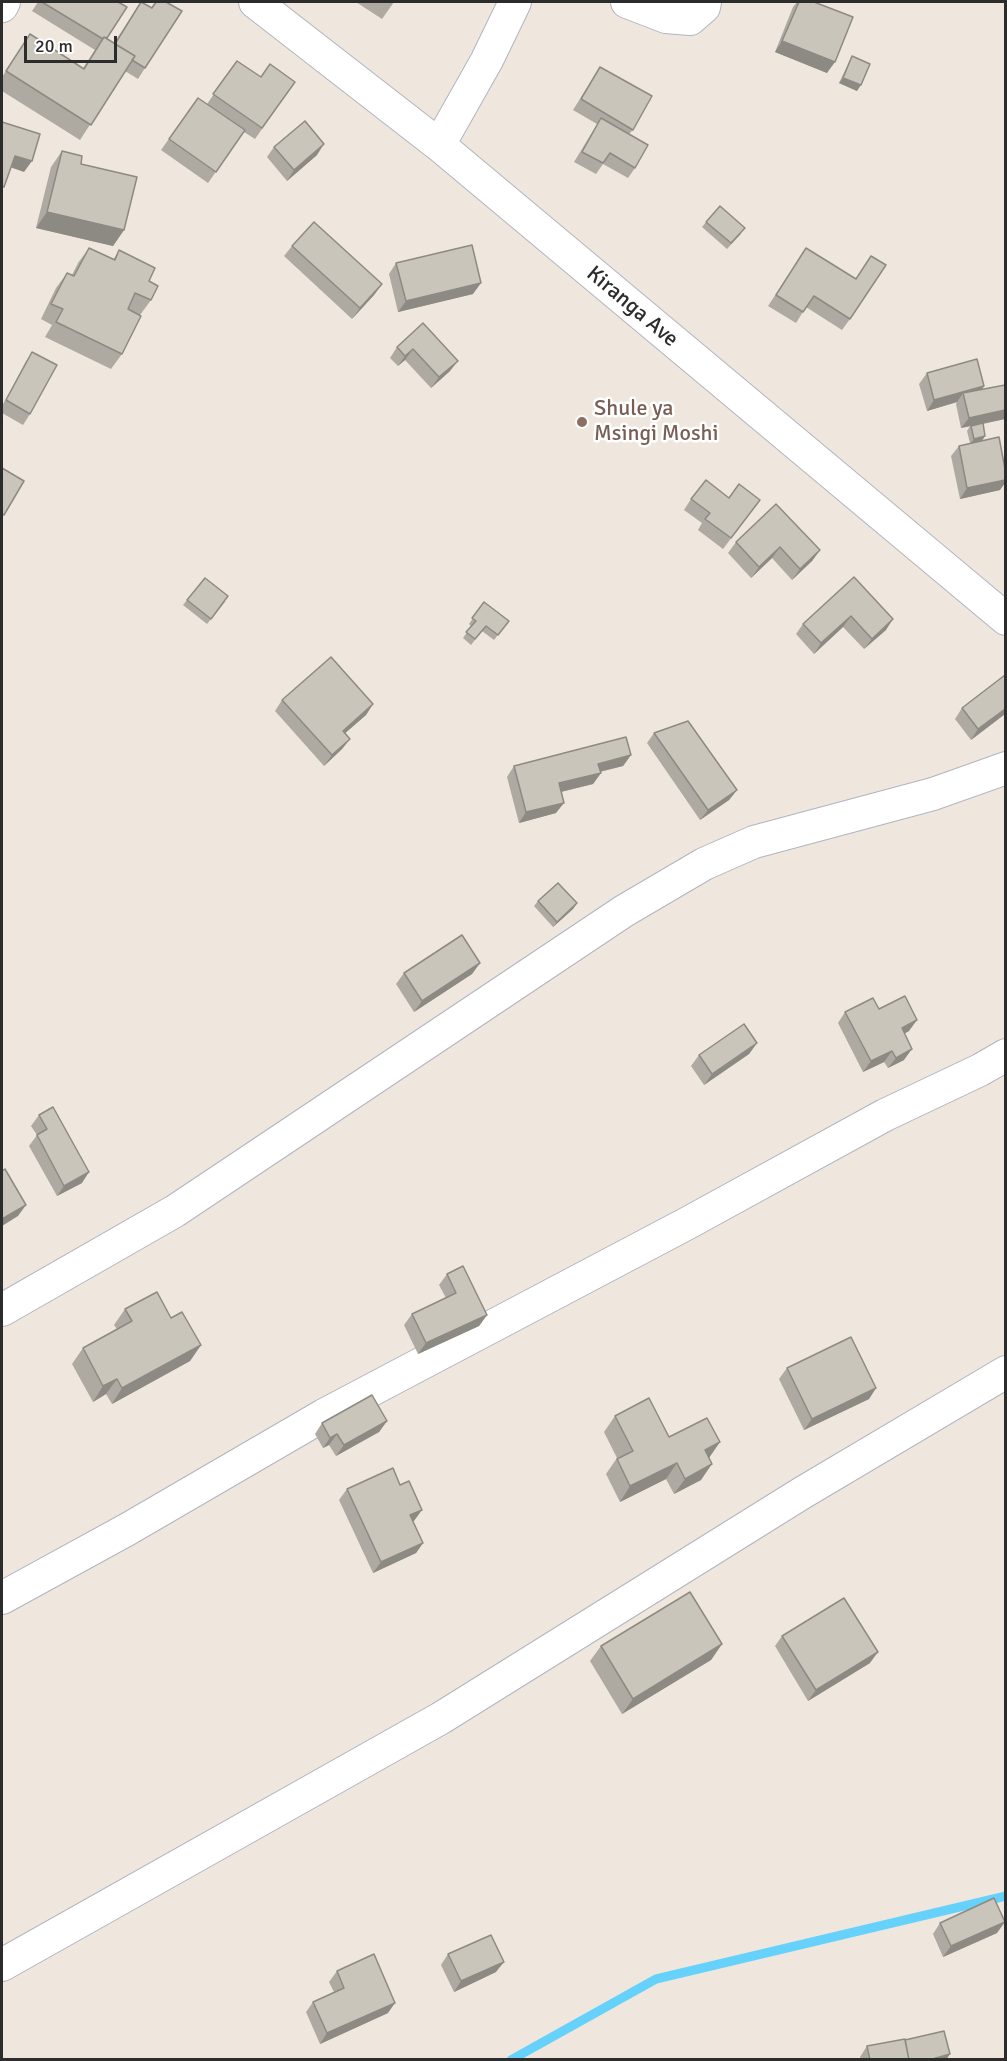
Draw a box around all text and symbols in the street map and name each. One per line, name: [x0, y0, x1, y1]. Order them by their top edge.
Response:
scale bar: [27, 24, 120, 62]
text: 20 m: [35, 35, 73, 57]
street label: Kiranga Ave: [581, 261, 683, 353]
place label: Shule ya Msingi Moshi: [594, 396, 719, 448]
marker: Shule ya Msingi Moshi: [575, 415, 589, 429]

